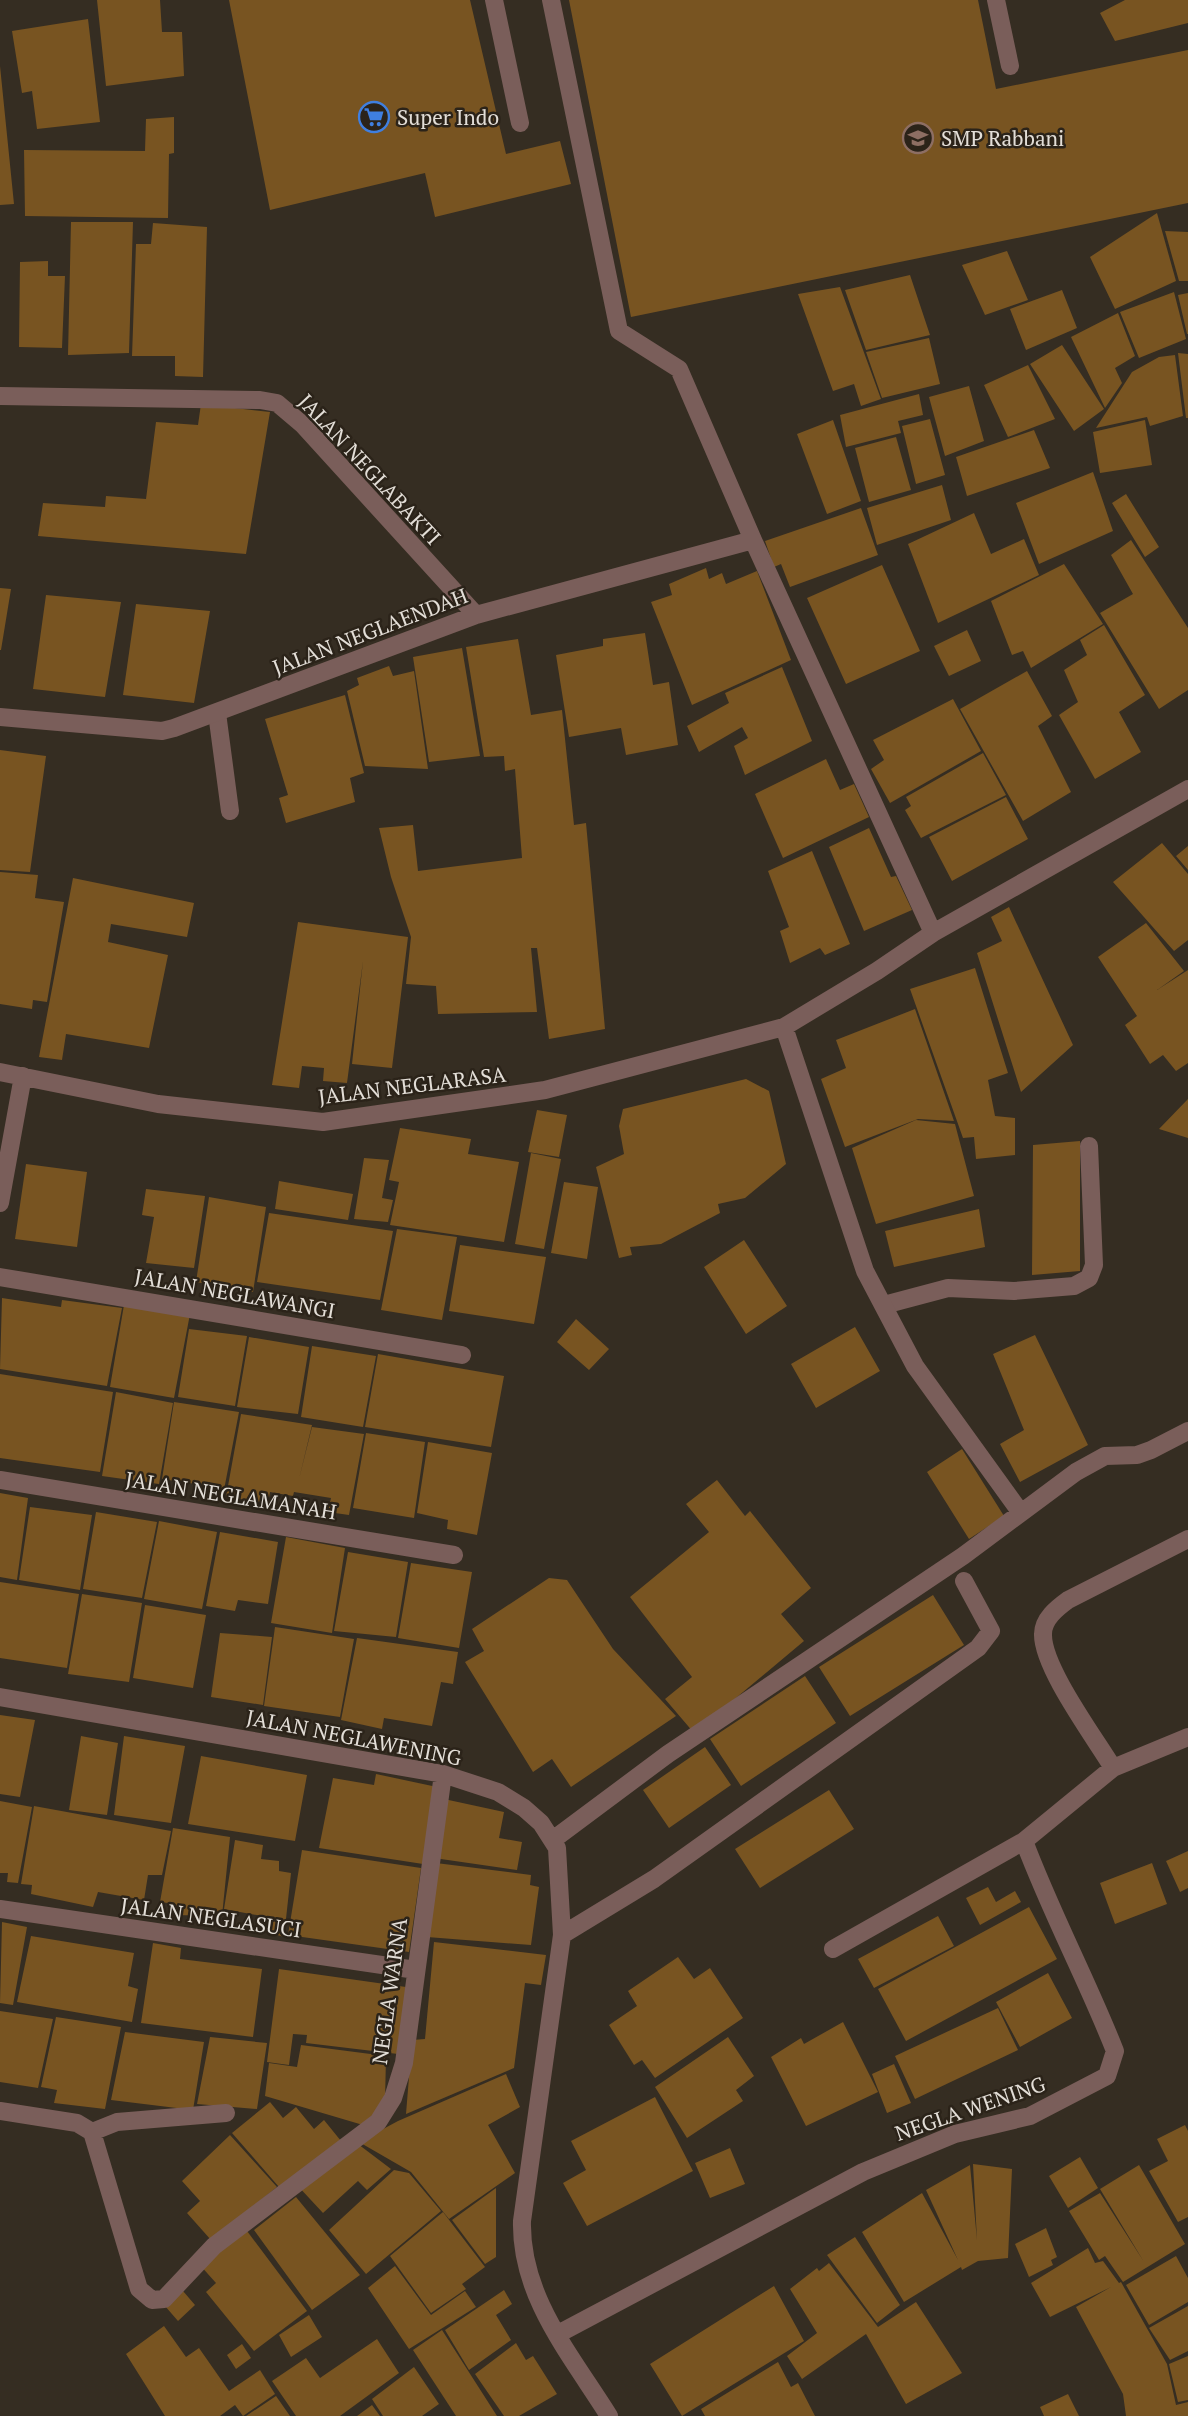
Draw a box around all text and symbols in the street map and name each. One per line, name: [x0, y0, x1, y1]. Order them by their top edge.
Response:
supermarket icon: Super Indo: [357, 100, 391, 134]
place label: Super Indo: [397, 103, 499, 131]
school or university icon: SMP Rabbani: [901, 121, 935, 155]
place label: SMP Rabbani: [941, 124, 1064, 152]
street label: JALAN NEGLABAKTI: [293, 387, 447, 551]
street label: JALAN NEGLAENDAH: [268, 581, 472, 681]
street label: JALAN NEGLARASA: [316, 1060, 508, 1110]
street label: JALAN NEGLAWANGI: [133, 1262, 337, 1324]
street label: JALAN NEGLAMANAH: [123, 1464, 339, 1526]
street label: JALAN NEGLAWENING: [244, 1702, 464, 1772]
street label: JALAN NEGLASUCI: [119, 1890, 303, 1944]
street label: NEGLA WARNA: [365, 1915, 413, 2066]
street label: NEGLA WENING: [891, 2069, 1049, 2147]

